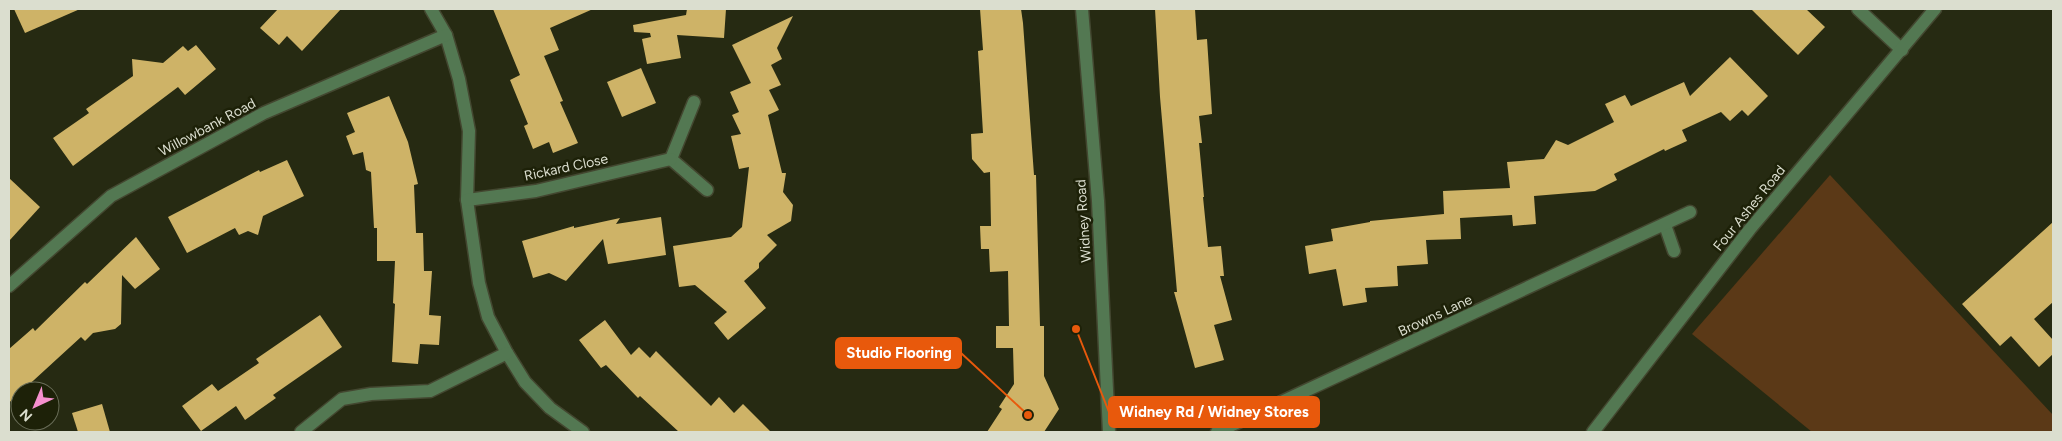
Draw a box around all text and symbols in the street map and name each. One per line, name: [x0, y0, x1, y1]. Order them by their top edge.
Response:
street label: Willowbank Road: [156, 95, 259, 160]
street label: Rickard Close: [523, 150, 610, 185]
street label: Four Ashes Road: [1710, 162, 1789, 255]
street label: Widney Road: [1072, 179, 1095, 263]
street label: Browns Lane: [1395, 291, 1475, 340]
callout: Studio Flooring: [836, 338, 961, 368]
text: Studio Flooring: [846, 344, 952, 362]
north arrow: [10, 381, 60, 431]
callout: Widney Rd / Widney Stores: [1109, 397, 1319, 427]
text: Widney Rd / Widney Stores: [1119, 403, 1309, 421]
text: N: [17, 405, 36, 425]

